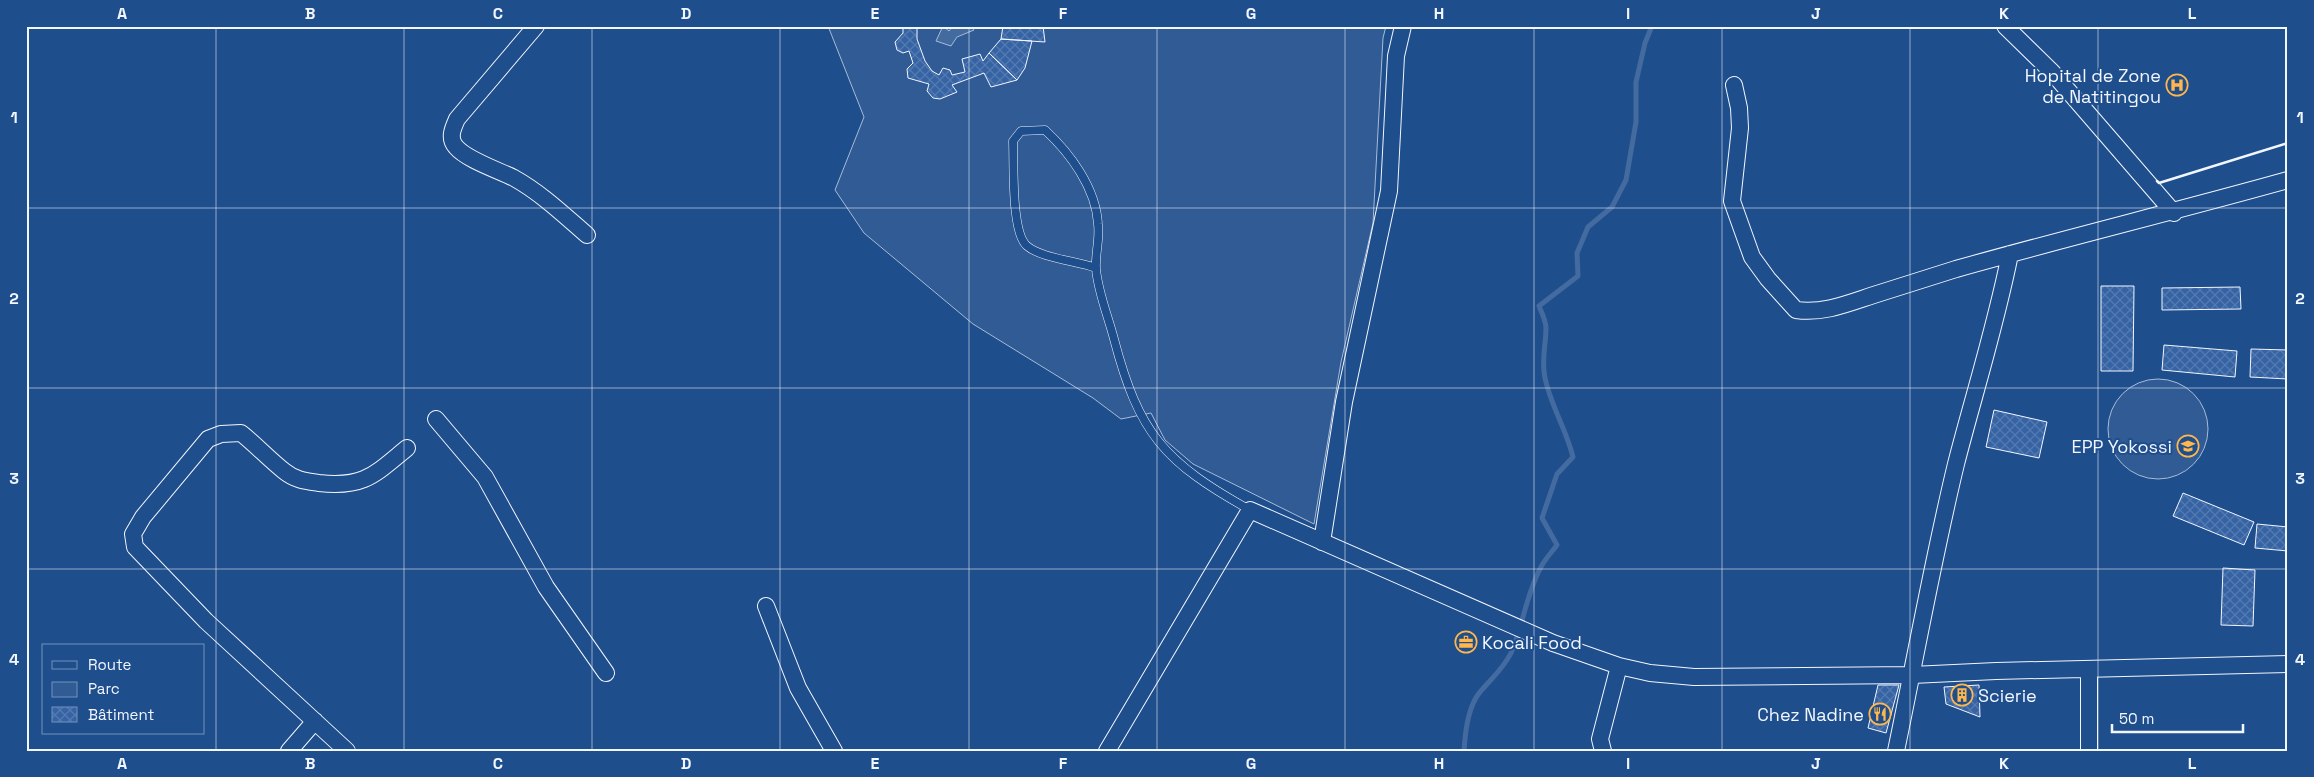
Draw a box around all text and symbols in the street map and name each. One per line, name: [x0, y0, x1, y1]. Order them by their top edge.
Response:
text: A: [117, 3, 127, 24]
text: B: [305, 3, 315, 24]
text: C: [493, 3, 503, 24]
text: D: [681, 3, 691, 24]
text: E: [871, 3, 880, 24]
text: F: [1059, 3, 1068, 24]
text: G: [1246, 3, 1256, 24]
text: H: [1434, 3, 1444, 24]
text: I: [1626, 3, 1630, 24]
text: J: [1811, 3, 1821, 24]
text: K: [1999, 3, 2009, 24]
text: L: [2188, 3, 2197, 24]
place label: Hopital de Zone de Natitingou: [2025, 64, 2161, 108]
hospital icon: Hopital de Zone de Natitingou: [2165, 73, 2189, 97]
text: 1: [10, 107, 18, 128]
text: 1: [2296, 107, 2304, 128]
text: 2: [9, 288, 19, 309]
text: 2: [2295, 288, 2305, 309]
school or university icon: EPP Yokossi: [2176, 434, 2200, 458]
place label: EPP Yokossi: [2072, 435, 2172, 458]
text: 3: [9, 468, 19, 489]
text: 3: [2295, 468, 2305, 489]
office icon: Kocali Food: [1454, 630, 1478, 654]
place label: Kocali Food: [1482, 631, 1582, 654]
legend: [42, 644, 205, 734]
text: 4: [9, 649, 19, 670]
text: 4: [2295, 649, 2305, 670]
text: Route: [88, 655, 132, 674]
text: Parc: [88, 679, 120, 698]
building icon: Scierie: [1950, 683, 1974, 707]
place label: Scierie: [1978, 684, 2037, 707]
restaurant icon: Chez Nadine: [1868, 702, 1892, 726]
scale bar: [2112, 702, 2243, 734]
place label: Chez Nadine: [1757, 703, 1864, 726]
text: Bâtiment: [88, 705, 154, 724]
text: 50 m: [2119, 709, 2154, 728]
text: A: [117, 753, 127, 774]
text: B: [305, 753, 315, 774]
text: C: [493, 753, 503, 774]
text: D: [681, 753, 691, 774]
text: E: [871, 753, 880, 774]
text: F: [1059, 753, 1068, 774]
text: G: [1246, 753, 1256, 774]
text: H: [1434, 753, 1444, 774]
text: I: [1626, 753, 1630, 774]
text: J: [1811, 753, 1821, 774]
text: K: [1999, 753, 2009, 774]
text: L: [2188, 753, 2197, 774]

